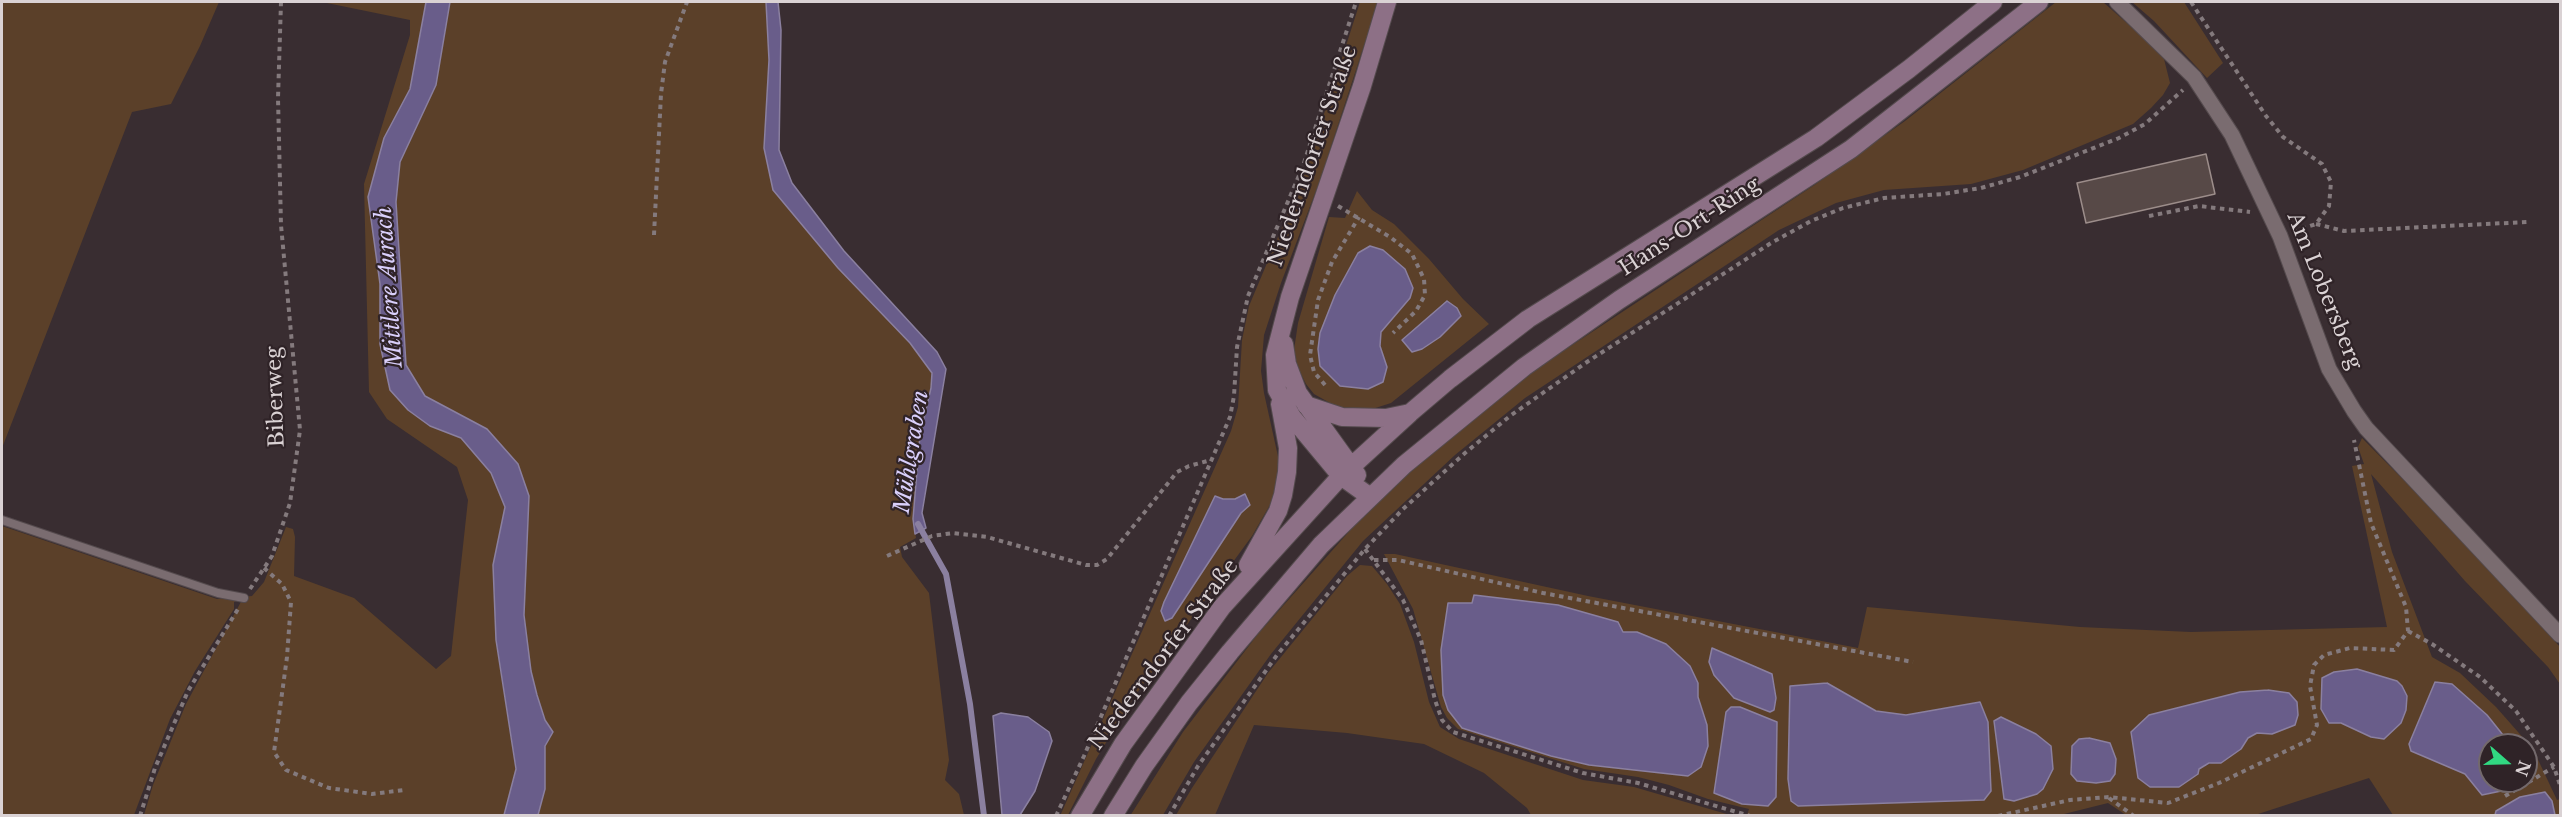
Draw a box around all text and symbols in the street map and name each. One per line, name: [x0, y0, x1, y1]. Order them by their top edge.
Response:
street label: Niederndorfer Straße: [1263, 42, 1363, 270]
street label: Hans-Ort-Ring: [1615, 172, 1765, 282]
water label: Mittlere Aurach: [371, 205, 409, 369]
street label: Am Lobersberg: [2281, 209, 2367, 373]
street label: Biberweg: [262, 346, 290, 448]
water label: Mühlgraben: [889, 389, 935, 515]
street label: Niederndorfer Straße: [1084, 555, 1244, 755]
north arrow: [2478, 733, 2538, 793]
text: N: [2511, 758, 2535, 779]

